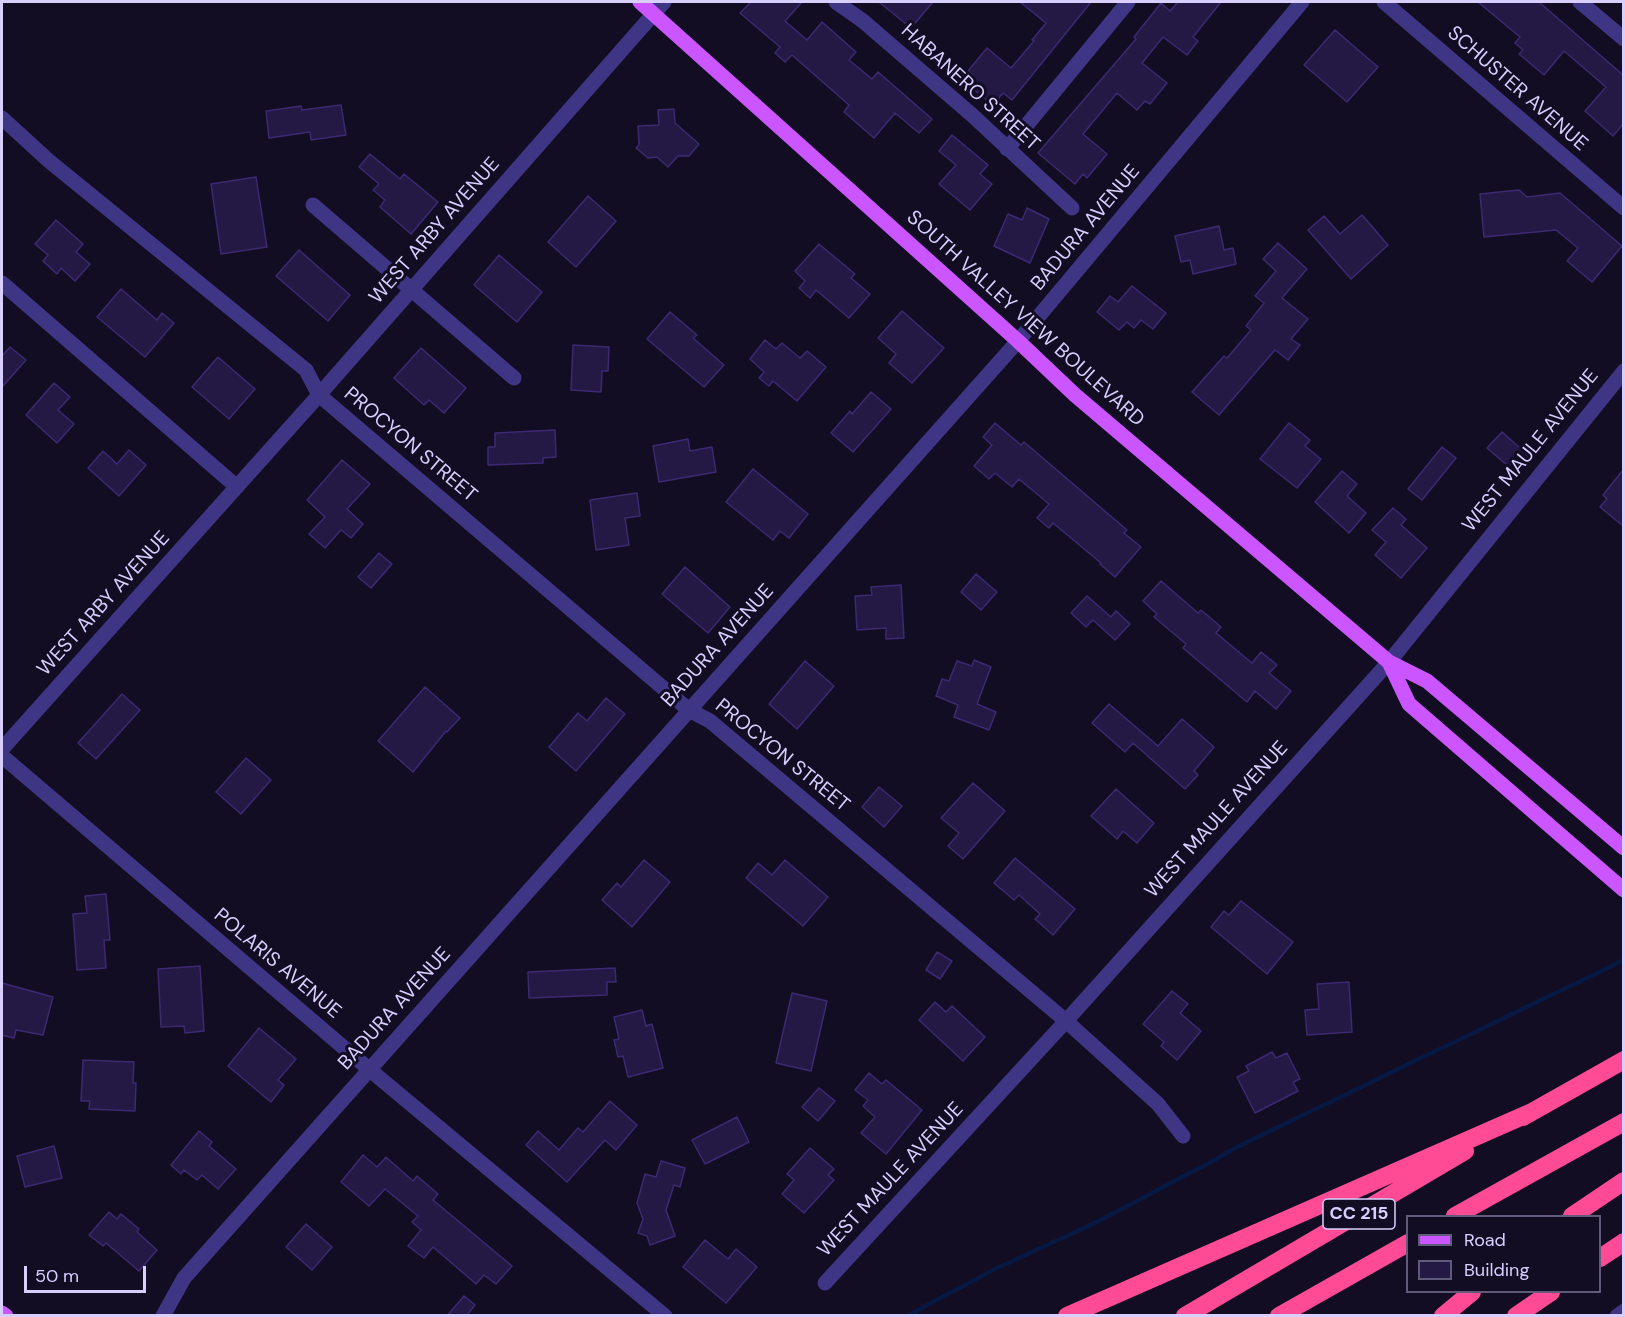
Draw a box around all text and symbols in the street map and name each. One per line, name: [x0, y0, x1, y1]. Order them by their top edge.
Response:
street label: HABANERO STREET: [896, 20, 1044, 156]
street label: SCHUSTER AVENUE: [1442, 22, 1592, 156]
street label: WEST ARBY AVENUE: [365, 153, 505, 309]
street label: BADURA AVENUE: [1026, 160, 1146, 296]
street label: SOUTH VALLEY VIEW BOULEVARD: [901, 206, 1149, 432]
street label: WEST MAULE AVENUE: [1458, 365, 1604, 537]
street label: PROCYON STREET: [339, 382, 481, 508]
street label: WEST ARBY AVENUE: [33, 527, 175, 681]
street label: BADURA AVENUE: [657, 580, 779, 712]
street label: PROCYON STREET: [710, 694, 854, 818]
street label: WEST MAULE AVENUE: [1140, 737, 1294, 903]
street label: POLARIS AVENUE: [209, 904, 345, 1024]
street label: BADURA AVENUE: [334, 943, 456, 1075]
street label: WEST MAULE AVENUE: [813, 1098, 969, 1262]
road number: CC 215: [1323, 1199, 1395, 1229]
legend: [1406, 1215, 1601, 1293]
text: Road: [1464, 1228, 1506, 1252]
scale bar: [27, 1254, 148, 1292]
text: Building: [1464, 1258, 1529, 1282]
text: 50 m: [35, 1264, 79, 1288]

